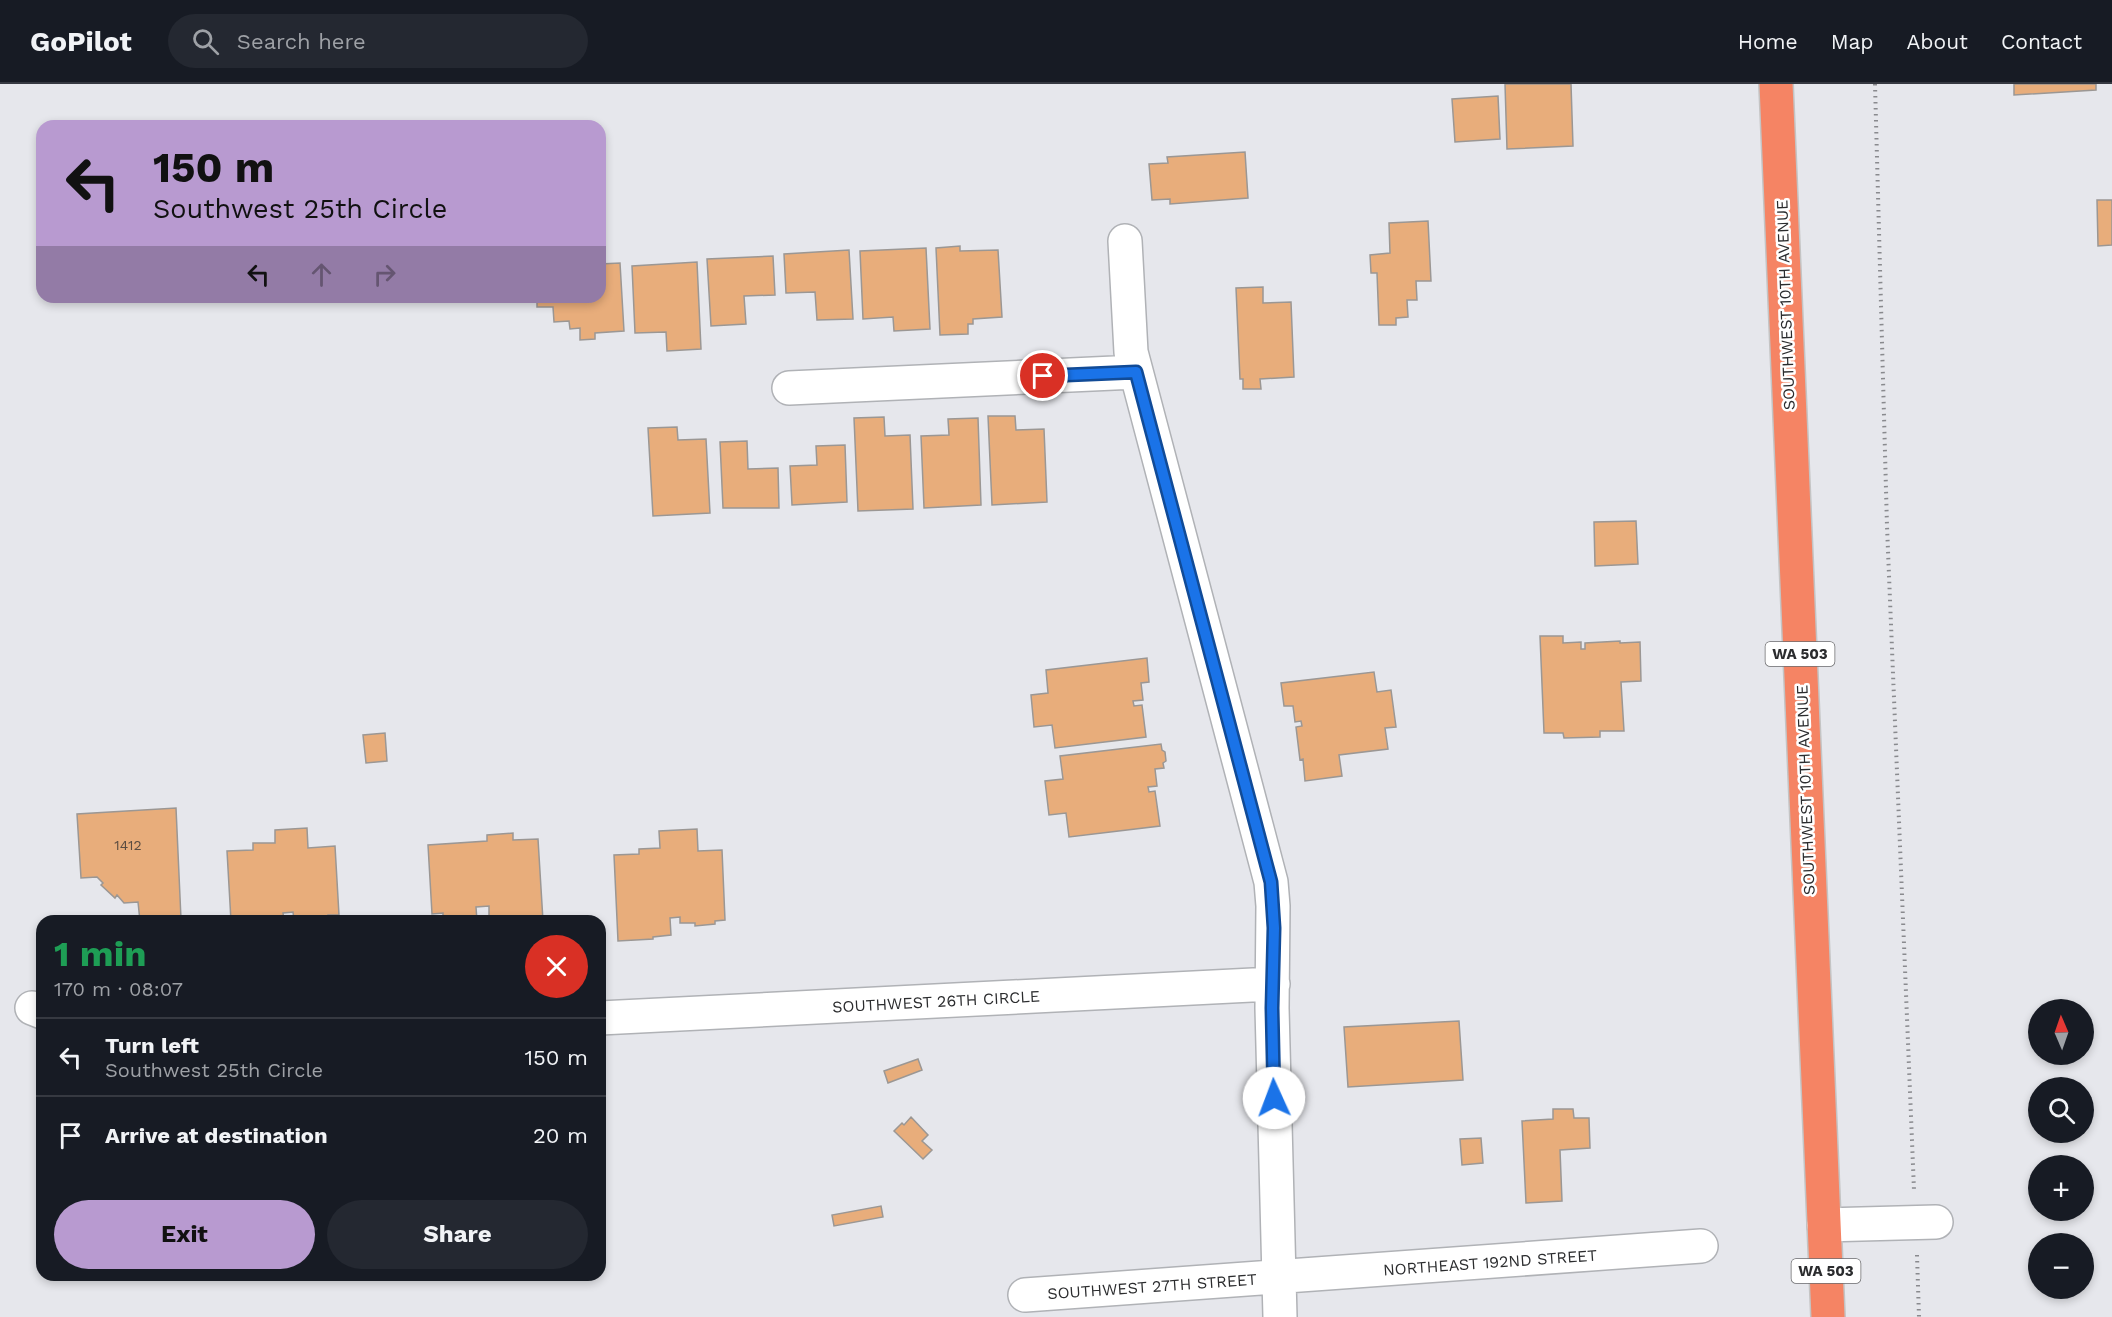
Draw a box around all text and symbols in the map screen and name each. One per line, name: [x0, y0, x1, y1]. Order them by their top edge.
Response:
search box: [168, 14, 588, 68]
text: GoPilot: [30, 25, 132, 58]
icon: search: [189, 25, 222, 58]
text: Search here: [237, 29, 366, 54]
text: Home: [1738, 29, 1798, 54]
text: Map: [1831, 29, 1874, 54]
text: About: [1907, 29, 1968, 54]
text: Contact: [2001, 29, 2082, 54]
text: 150 m: [153, 143, 274, 192]
icon: left: [54, 144, 132, 222]
text: Southwest 25th Circle: [153, 193, 447, 225]
street label: SOUTHWEST 10TH AVENUE: [1772, 199, 1799, 411]
icon: left: [242, 258, 275, 291]
icon: ahead: [305, 258, 338, 291]
icon: right: [368, 258, 401, 291]
pin: [1017, 350, 1068, 401]
icon: arrive: [1026, 359, 1059, 392]
road number: WA 503: [1766, 642, 1834, 666]
street label: SOUTHWEST 10TH AVENUE: [1792, 684, 1819, 896]
house number: 1412: [114, 837, 142, 853]
text: 1 min: [54, 933, 146, 975]
button: close: [525, 935, 588, 998]
text: 170 m · 08:07: [54, 977, 183, 1001]
street label: SOUTHWEST 26TH CIRCLE: [832, 987, 1040, 1016]
north arrow: [2028, 999, 2094, 1065]
map controls: [2028, 999, 2094, 1299]
text: Turn left: [105, 1033, 199, 1058]
icon: left: [54, 1041, 87, 1074]
text: 150 m: [524, 1045, 588, 1070]
text: Southwest 25th Circle: [105, 1058, 323, 1082]
position arrow: [1242, 1066, 1306, 1130]
button: search: [2028, 1077, 2094, 1143]
icon: arrive: [54, 1119, 87, 1152]
text: Arrive at destination: [105, 1123, 328, 1148]
text: 20 m: [533, 1123, 588, 1148]
button: +: [2028, 1155, 2094, 1221]
button: Exit: [54, 1200, 315, 1269]
button: Share: [327, 1200, 588, 1269]
button: −: [2028, 1233, 2094, 1299]
street label: NORTHEAST 192ND STREET: [1382, 1246, 1598, 1279]
road number: WA 503: [1792, 1259, 1860, 1283]
street label: SOUTHWEST 27TH STREET: [1047, 1270, 1258, 1303]

